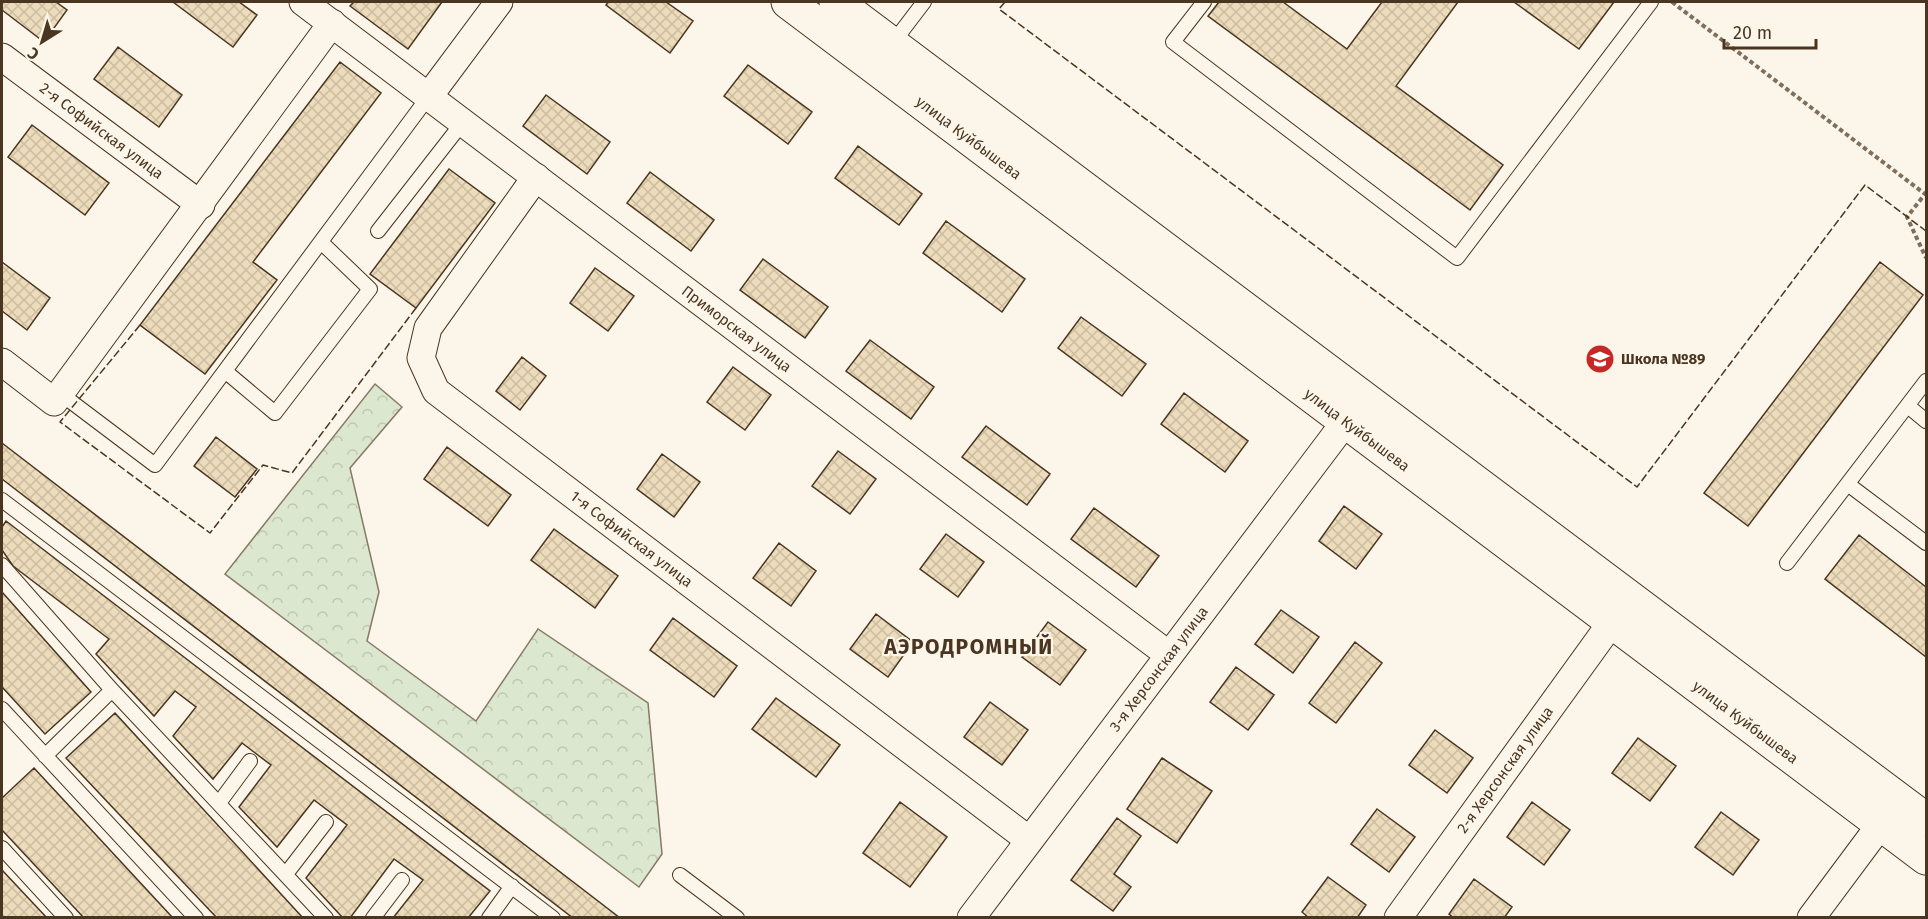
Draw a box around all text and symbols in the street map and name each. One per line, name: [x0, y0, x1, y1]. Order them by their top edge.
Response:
north arrow: [12, 12, 72, 72]
scale bar: [1724, 12, 1816, 50]
text: 20 m: [1733, 22, 1772, 44]
text: С: [23, 43, 43, 64]
street label: 2-я Софийская улица: [36, 79, 167, 183]
street label: улица Куйбышева: [912, 92, 1025, 183]
street label: Приморская улица: [678, 282, 795, 376]
school or university icon: Школа №89: [1584, 343, 1616, 375]
place label: Школа №89: [1621, 350, 1705, 368]
street label: улица Куйбышева: [1301, 385, 1413, 475]
street label: 1-я Софийская улица: [567, 487, 696, 591]
street label: 3-я Херсонская улица: [1106, 603, 1212, 735]
district label: АЭРОДРОМНЫЙ: [883, 633, 1054, 660]
street label: улица Куйбышева: [1689, 677, 1802, 768]
street label: 2-я Херсонская улица: [1453, 703, 1557, 837]

